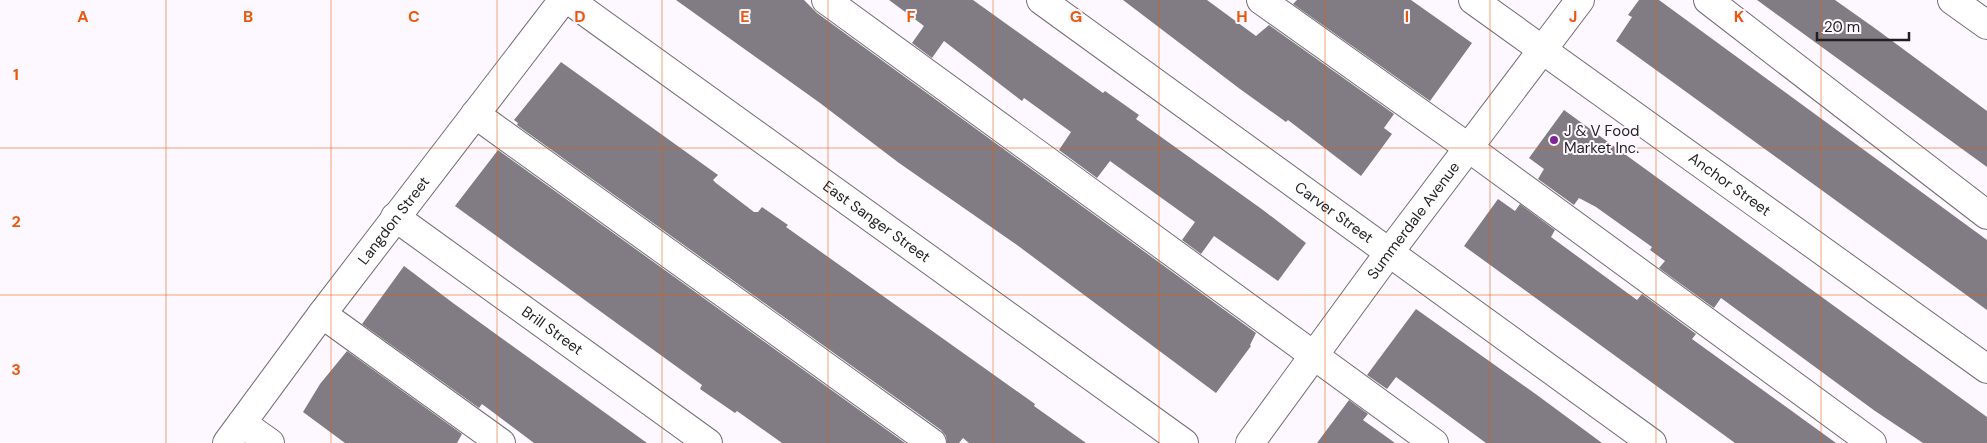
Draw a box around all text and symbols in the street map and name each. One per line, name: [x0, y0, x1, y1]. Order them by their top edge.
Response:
text: A: [77, 6, 89, 27]
text: B: [243, 6, 253, 27]
text: C: [408, 6, 420, 27]
text: D: [574, 6, 586, 27]
text: E: [740, 6, 750, 27]
text: F: [907, 6, 916, 27]
text: G: [1070, 6, 1082, 27]
text: H: [1236, 6, 1248, 27]
text: I: [1405, 6, 1409, 27]
text: J: [1569, 6, 1577, 27]
text: K: [1734, 6, 1745, 27]
scale bar: [1817, 10, 1910, 42]
text: 20 m: [1824, 17, 1860, 37]
text: 1: [13, 64, 19, 85]
place label: J & V Food Market Inc.: [1564, 121, 1639, 158]
marker: J & V Food Market Inc.: [1548, 134, 1560, 146]
street label: Anchor Street: [1685, 148, 1775, 221]
street label: Summerdale Avenue: [1363, 158, 1464, 283]
street label: Langdon Street: [353, 172, 434, 269]
street label: East Sanger Street: [819, 176, 934, 267]
street label: Carver Street: [1291, 177, 1378, 248]
text: 2: [11, 211, 21, 232]
street label: Brill Street: [517, 302, 587, 360]
text: 3: [11, 359, 21, 380]

